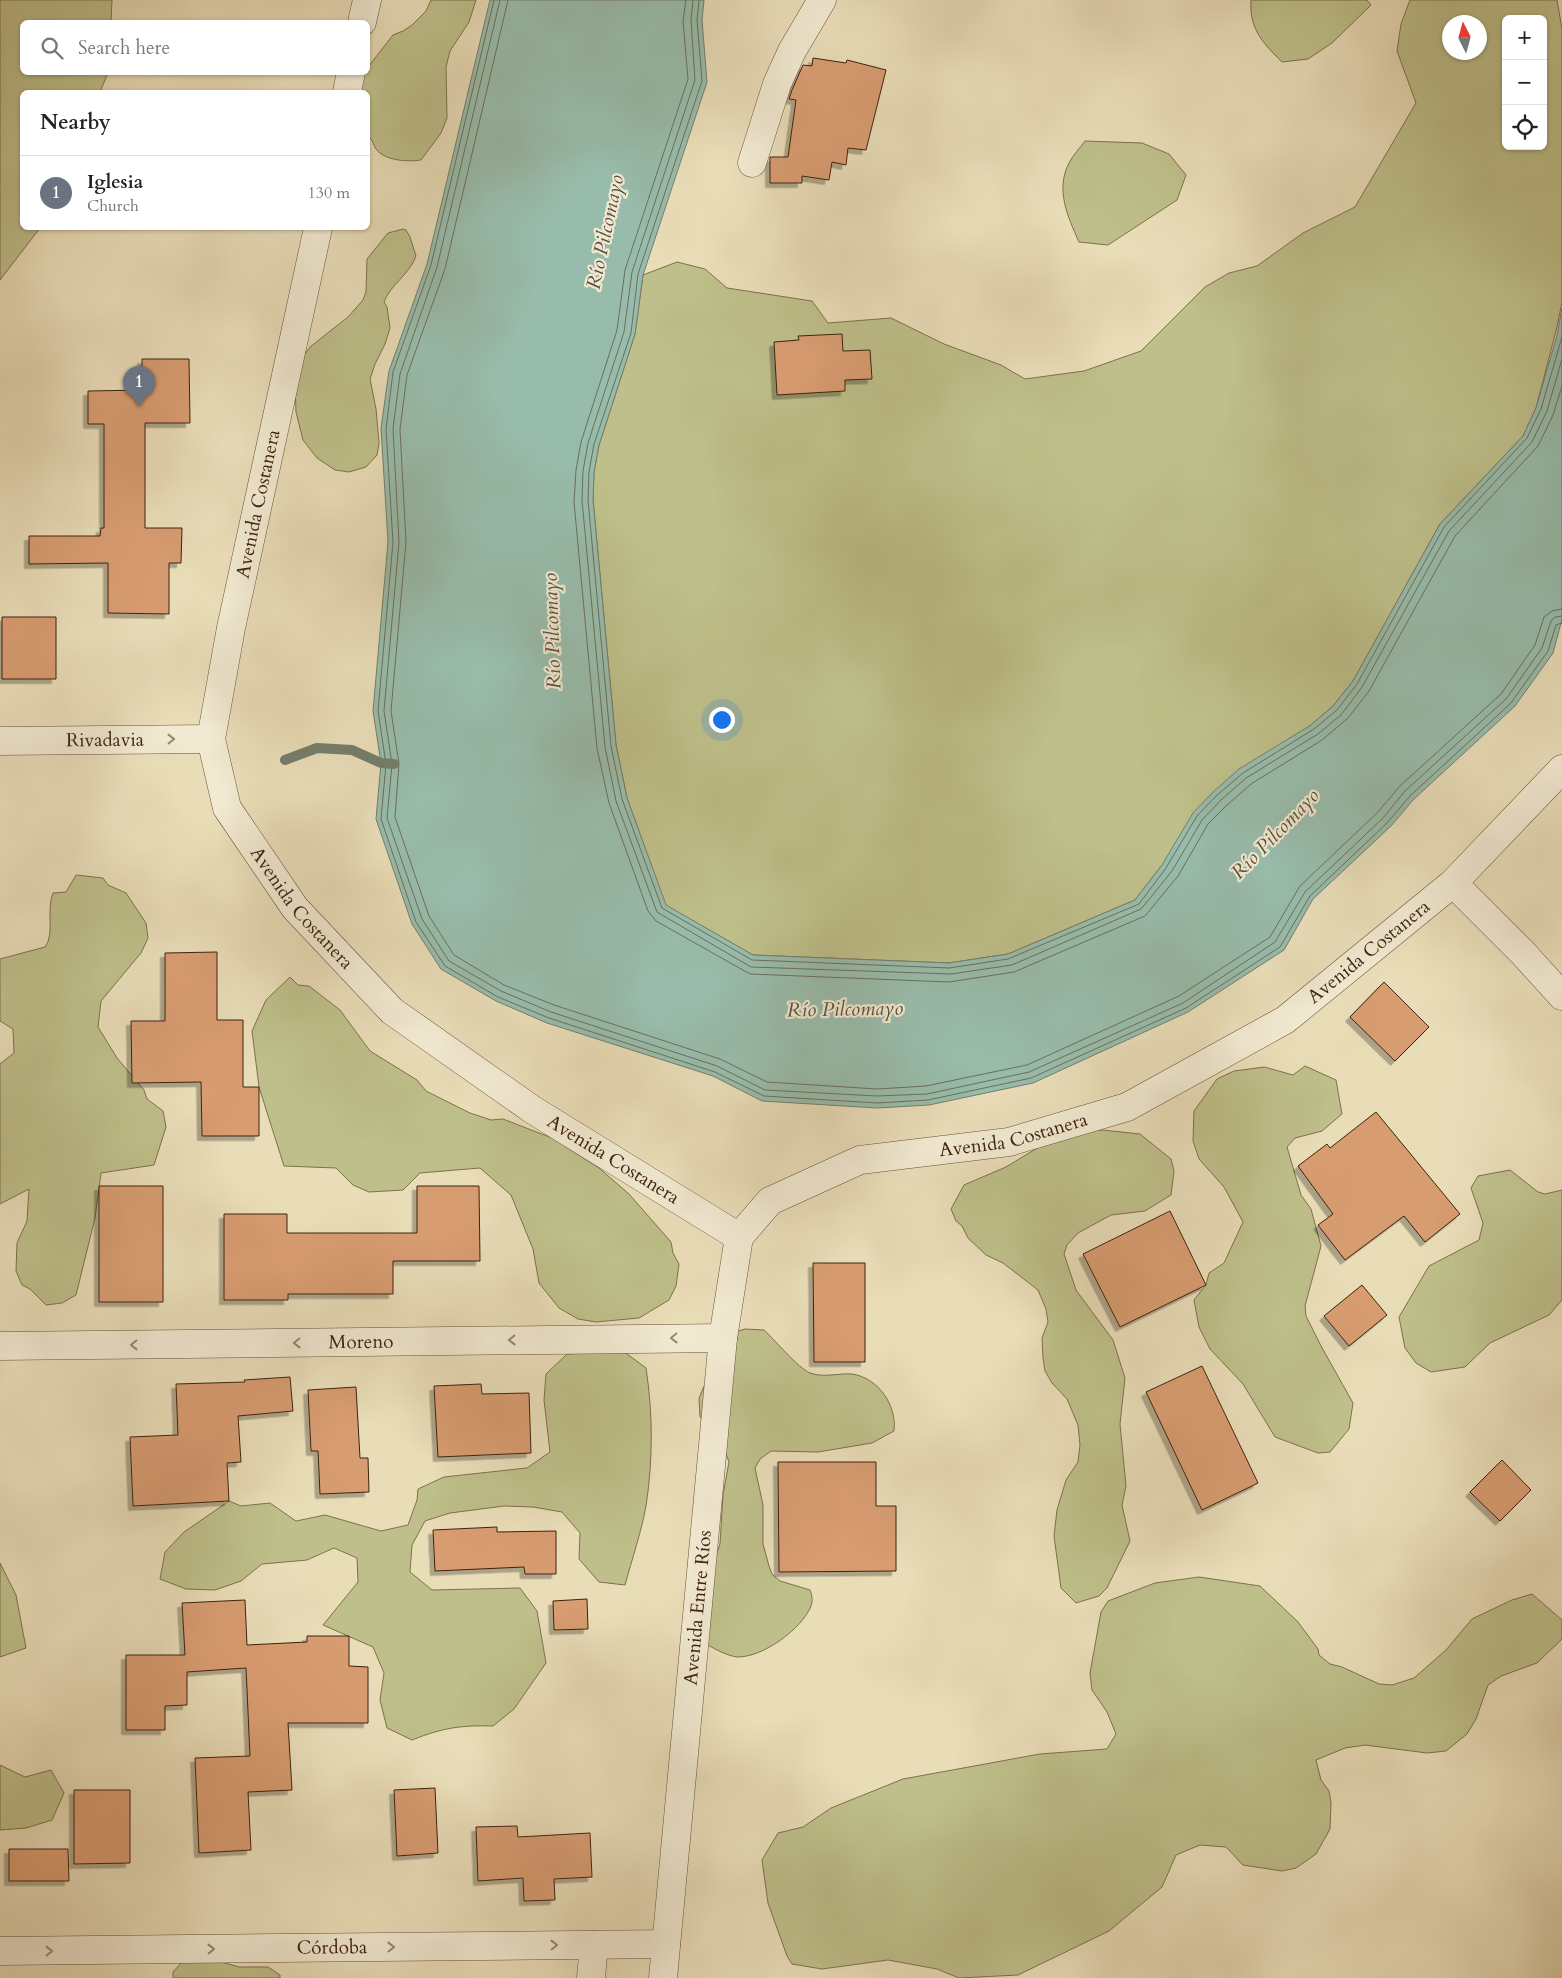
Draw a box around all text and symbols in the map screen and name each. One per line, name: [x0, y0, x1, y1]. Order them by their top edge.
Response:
north arrow: [1442, 15, 1487, 60]
map controls: [1502, 15, 1547, 150]
button: +: [1502, 15, 1547, 60]
search box: [20, 20, 370, 75]
icon: search: [38, 34, 66, 62]
text: Search here: [78, 35, 170, 61]
button: −: [1502, 60, 1547, 105]
button: locate: [1502, 105, 1547, 150]
text: Nearby: [40, 108, 111, 137]
text: Iglesia: [87, 169, 143, 195]
water label: Río Pilcomayo: [580, 172, 630, 292]
text: 1: [52, 182, 60, 204]
text: 130 m: [308, 182, 350, 204]
text: Church: [87, 195, 139, 217]
pin: 1: [123, 366, 155, 407]
street label: Avenida Costanera: [230, 427, 286, 581]
water label: Río Pilcomayo: [536, 572, 568, 690]
your location: [709, 707, 735, 733]
street label: Rivadavia: [66, 727, 144, 753]
one-way arrow: [168, 734, 175, 744]
water label: Río Pilcomayo: [1225, 783, 1325, 885]
street label: Avenida Costanera: [244, 841, 359, 975]
street label: Avenida Costanera: [1302, 894, 1436, 1010]
water label: Río Pilcomayo: [787, 994, 903, 1024]
street label: Avenida Costanera: [938, 1106, 1091, 1163]
street label: Avenida Costanera: [542, 1109, 685, 1210]
street label: Moreno: [328, 1329, 394, 1355]
one-way arrow: [670, 1333, 678, 1343]
one-way arrow: [508, 1335, 516, 1345]
one-way arrow: [293, 1338, 300, 1348]
one-way arrow: [130, 1340, 138, 1350]
street label: Avenida Entre Ríos: [678, 1529, 718, 1686]
street label: Córdoba: [297, 1934, 367, 1961]
one-way arrow: [550, 1940, 558, 1950]
one-way arrow: [388, 1942, 395, 1952]
one-way arrow: [208, 1944, 215, 1954]
one-way arrow: [45, 1946, 53, 1956]

